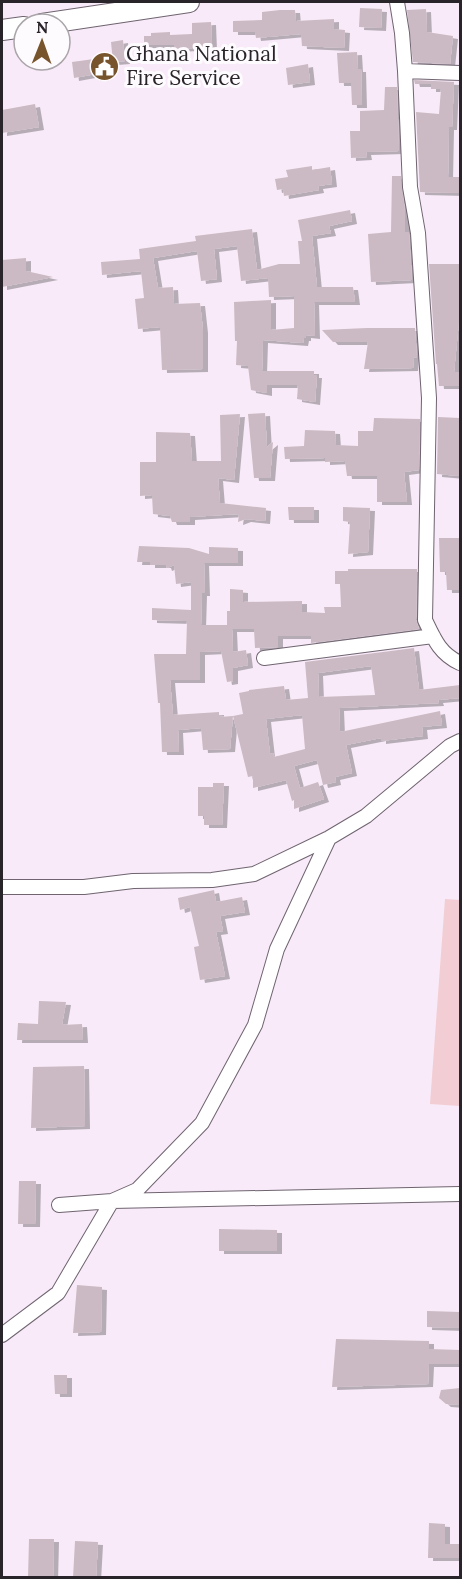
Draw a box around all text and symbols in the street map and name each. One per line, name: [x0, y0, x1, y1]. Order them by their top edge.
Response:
north arrow: [12, 12, 72, 72]
text: N: [36, 17, 49, 37]
place label: Ghana National Fire Service: [126, 40, 277, 91]
public building icon: Ghana National Fire Service: [89, 50, 121, 82]

